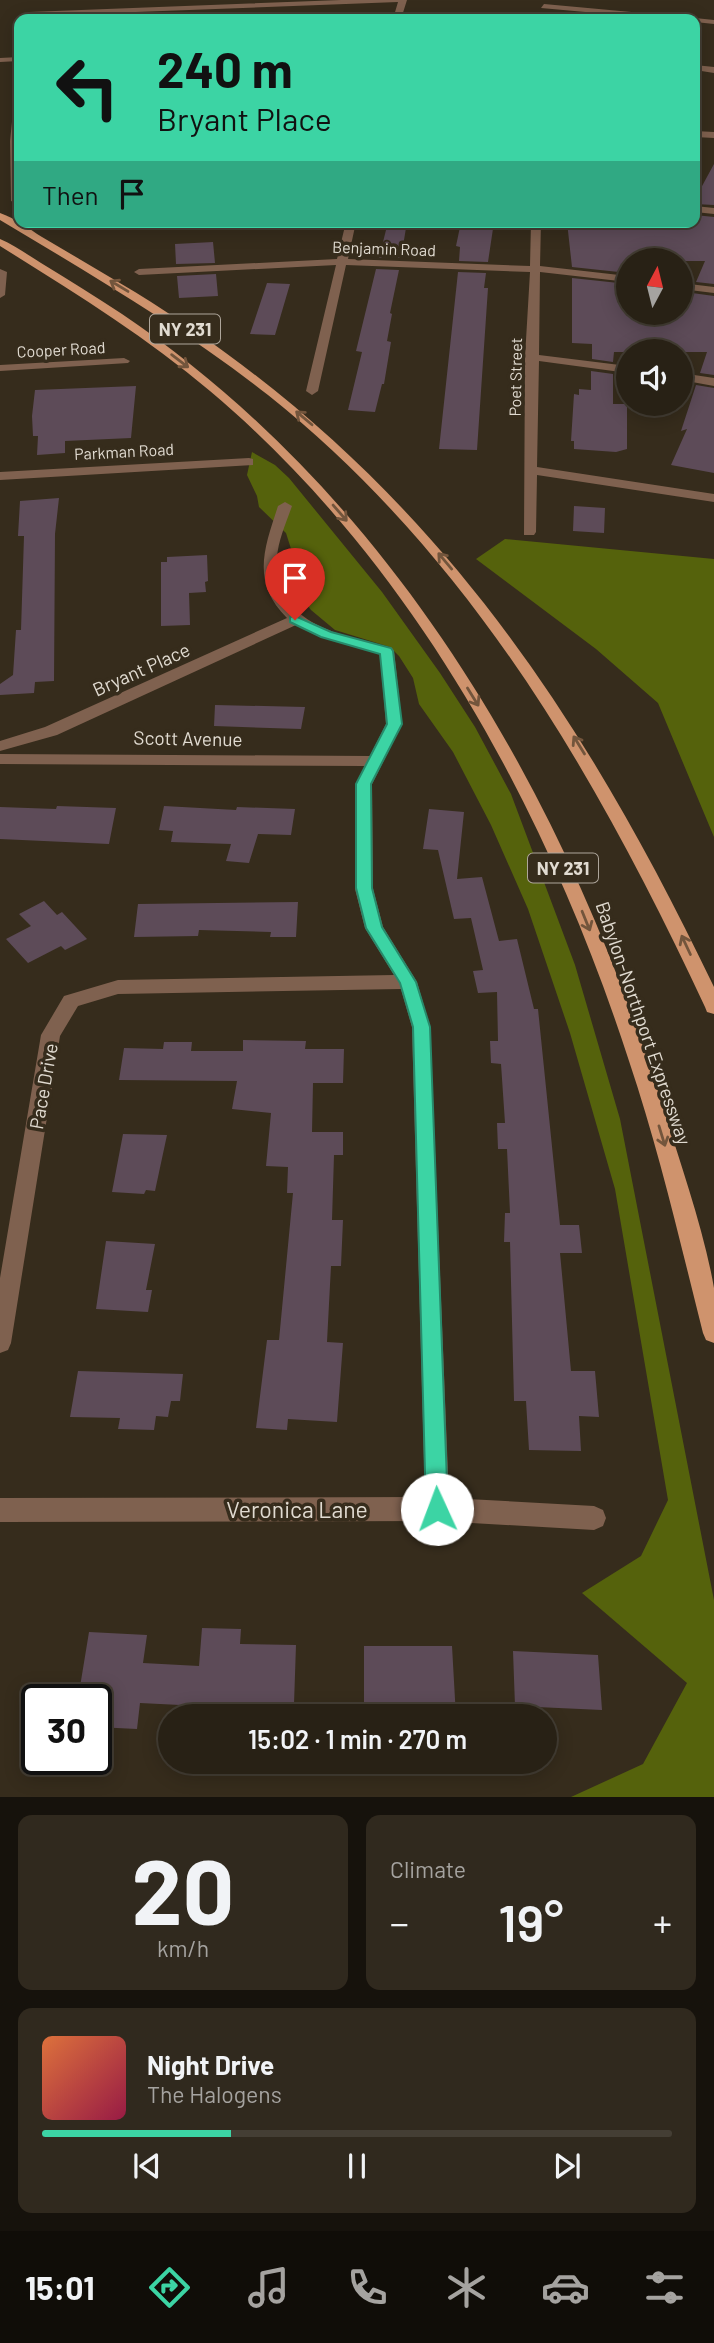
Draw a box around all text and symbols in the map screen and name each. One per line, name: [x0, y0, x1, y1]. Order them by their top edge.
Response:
text: 240 m: [157, 39, 293, 98]
icon: left: [42, 42, 133, 133]
text: Bryant Place: [157, 99, 332, 137]
icon: arrive: [113, 175, 151, 213]
text: Then: [42, 179, 99, 210]
street label: Benjamin Road: [332, 237, 436, 259]
north arrow: [616, 248, 693, 326]
map controls: [616, 248, 693, 416]
one-way arrow: [109, 279, 129, 293]
road number: NY 231: [150, 314, 220, 344]
street label: Cooper Road: [16, 337, 106, 361]
street label: Poet Street: [505, 337, 525, 417]
button: sound: [616, 339, 693, 416]
one-way arrow: [170, 353, 189, 368]
one-way arrow: [295, 410, 313, 426]
street label: Parkman Road: [74, 439, 174, 463]
one-way arrow: [332, 504, 348, 522]
pin: [265, 548, 325, 620]
one-way arrow: [437, 552, 453, 570]
icon: arrive: [276, 559, 314, 597]
street label: Bryant Place: [89, 637, 193, 701]
one-way arrow: [467, 686, 481, 706]
street label: Scott Avenue: [133, 726, 243, 750]
one-way arrow: [571, 735, 585, 755]
road number: NY 231: [528, 854, 598, 882]
street label: Babylon-Northport Expressway: [591, 898, 697, 1148]
one-way arrow: [581, 910, 594, 932]
one-way arrow: [678, 935, 692, 956]
street label: Pace Drive: [24, 1041, 62, 1131]
one-way arrow: [656, 1125, 669, 1147]
position arrow: [400, 1472, 474, 1546]
street label: Veronica Lane: [226, 1495, 368, 1523]
speed limit sign: 30: [21, 1684, 112, 1775]
text: 15:02 · 1 min · 270 m: [248, 1723, 467, 1754]
text: 20: [132, 1834, 234, 1943]
text: Climate: [390, 1855, 466, 1883]
text: 19°: [498, 1890, 564, 1952]
text: −: [390, 1899, 409, 1945]
text: +: [653, 1899, 672, 1945]
text: km/h: [157, 1934, 209, 1962]
text: Night Drive: [147, 2049, 274, 2080]
text: The Halogens: [147, 2080, 282, 2108]
icon: previous: [128, 2147, 166, 2185]
icon: pause: [338, 2147, 376, 2185]
icon: next: [548, 2147, 586, 2185]
icon: directions: [145, 2263, 194, 2312]
icon: music: [244, 2263, 293, 2312]
icon: phone: [343, 2263, 392, 2312]
icon: climate: [442, 2263, 491, 2312]
icon: car: [541, 2263, 590, 2312]
icon: filters: [640, 2263, 689, 2312]
text: 15:01: [25, 2268, 94, 2306]

